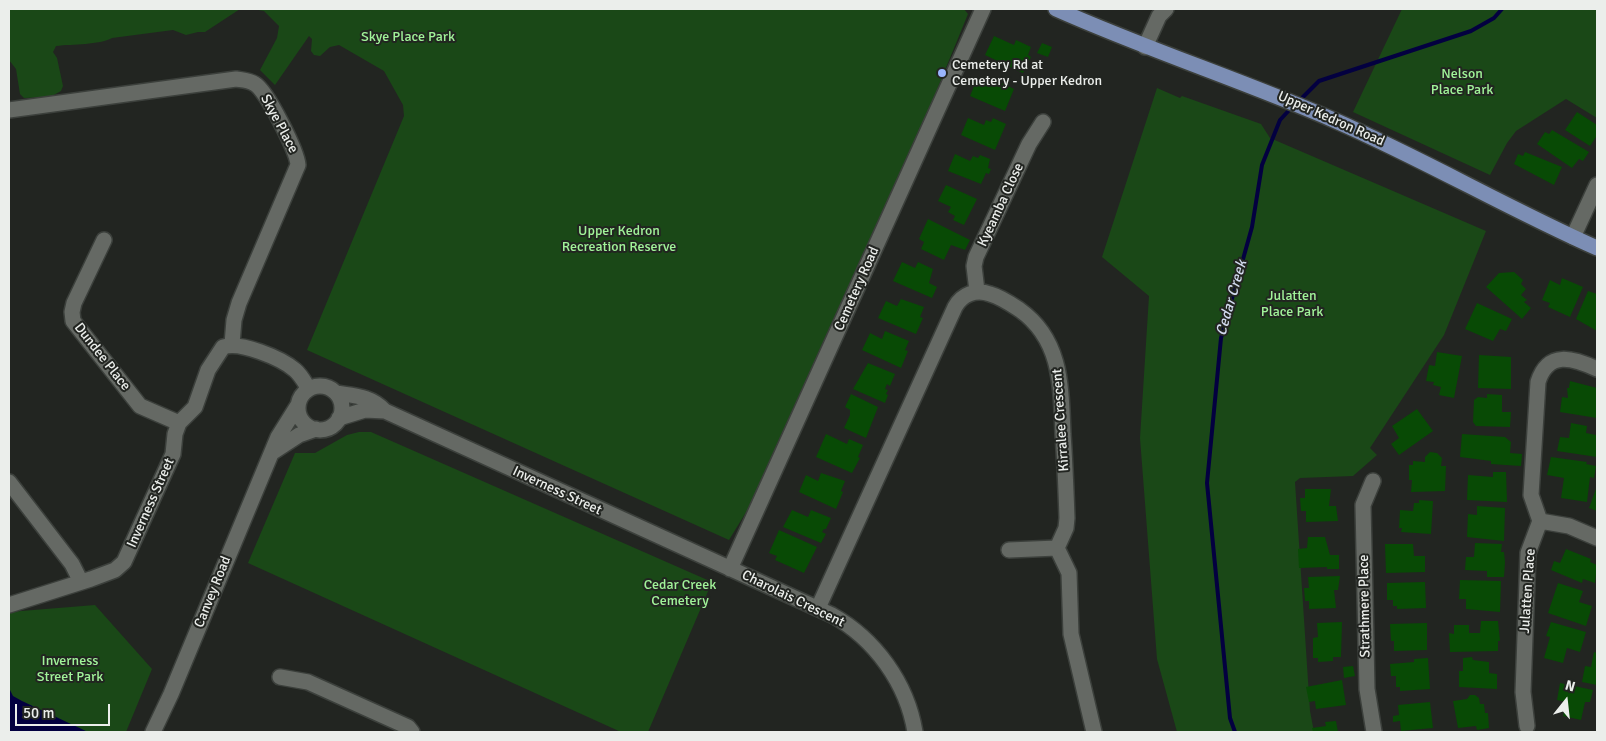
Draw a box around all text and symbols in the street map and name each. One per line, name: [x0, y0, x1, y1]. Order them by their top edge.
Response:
park label: Skye Place Park: [361, 29, 455, 45]
place label: Cemetery Rd at Cemetery - Upper Kedron: [952, 57, 1102, 90]
park label: Nelson Place Park: [1431, 66, 1493, 98]
marker: Cemetery Rd at Cemetery - Upper Kedron: [936, 67, 948, 79]
street label: Upper Kedron Road: [1275, 88, 1387, 150]
street label: Skye Place: [257, 92, 301, 156]
street label: Kyeamba Close: [974, 161, 1028, 249]
park label: Upper Kedron Recreation Reserve: [562, 223, 676, 256]
street label: Cemetery Road: [831, 244, 883, 334]
water label: Cedar Creek: [1213, 258, 1251, 338]
park label: Julatten Place Park: [1261, 288, 1323, 321]
street label: Dundee Place: [70, 320, 134, 394]
street label: Kirralee Crescent: [1049, 368, 1073, 472]
street label: Inverness Street: [124, 456, 178, 550]
street label: Inverness Street: [510, 463, 604, 519]
street label: Julatten Place: [1517, 548, 1539, 634]
street label: Canvey Road: [191, 554, 235, 630]
street label: Strathmere Place: [1356, 554, 1374, 658]
street label: Charolais Crescent: [739, 567, 847, 631]
park label: Cedar Creek Cemetery: [644, 577, 716, 610]
park label: Inverness Street Park: [37, 653, 103, 686]
north arrow: [1541, 676, 1591, 726]
text: N: [1563, 677, 1577, 696]
scale bar: [18, 694, 112, 726]
text: 50 m: [23, 704, 54, 722]

